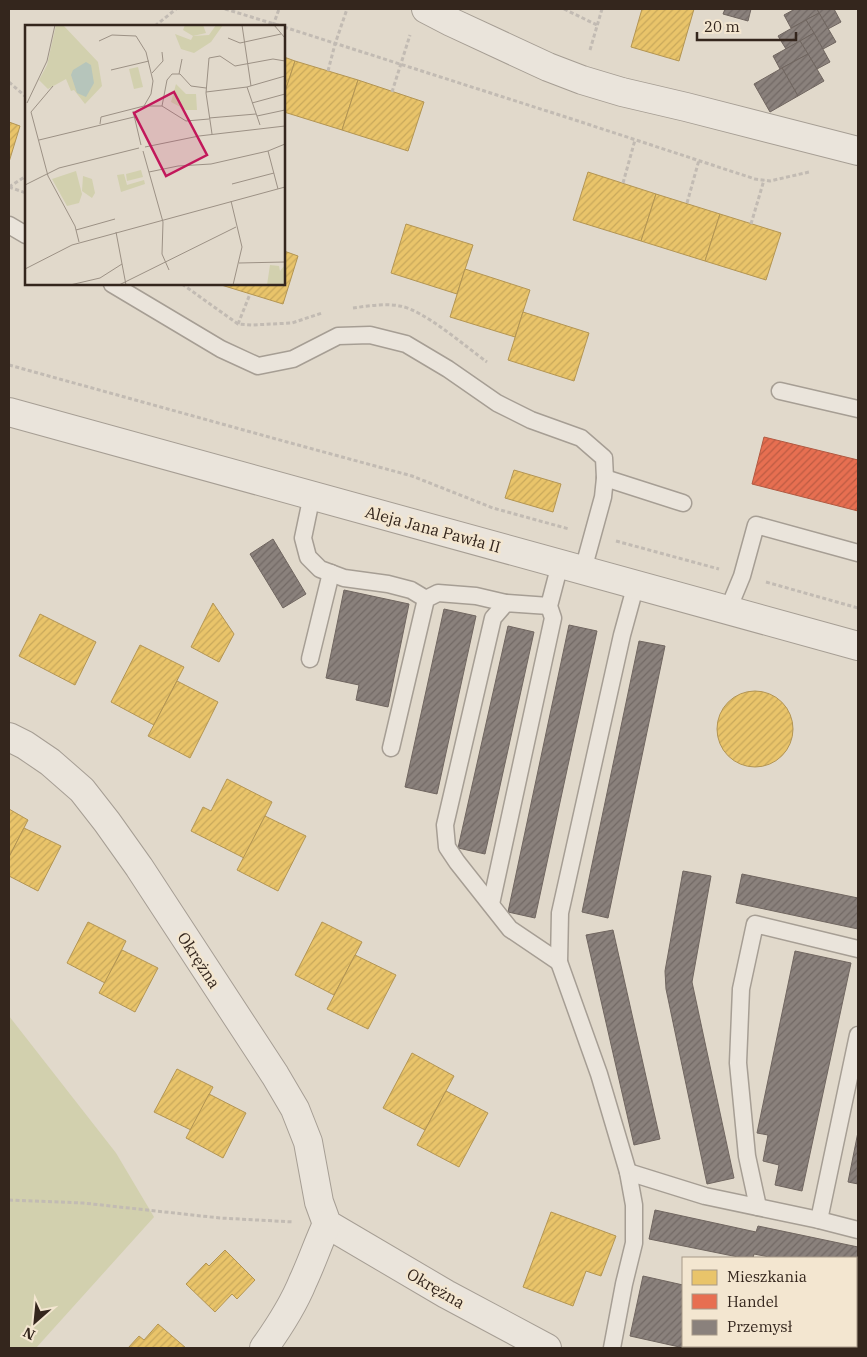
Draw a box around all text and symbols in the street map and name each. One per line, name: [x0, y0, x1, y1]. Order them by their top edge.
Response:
scale bar: [697, 10, 796, 42]
text: 20 m: [704, 17, 740, 36]
inset map: [25, 25, 285, 285]
street label: Aleja Jana Pawła II: [363, 501, 503, 557]
street label: Okrężna: [173, 928, 225, 992]
legend: [682, 1257, 857, 1347]
street label: Okrężna: [404, 1263, 469, 1313]
text: Mieszkania: [727, 1267, 807, 1286]
text: Handel: [727, 1292, 778, 1311]
north arrow: [10, 1297, 60, 1347]
text: Przemysł: [727, 1317, 793, 1336]
text: N: [20, 1323, 38, 1344]

